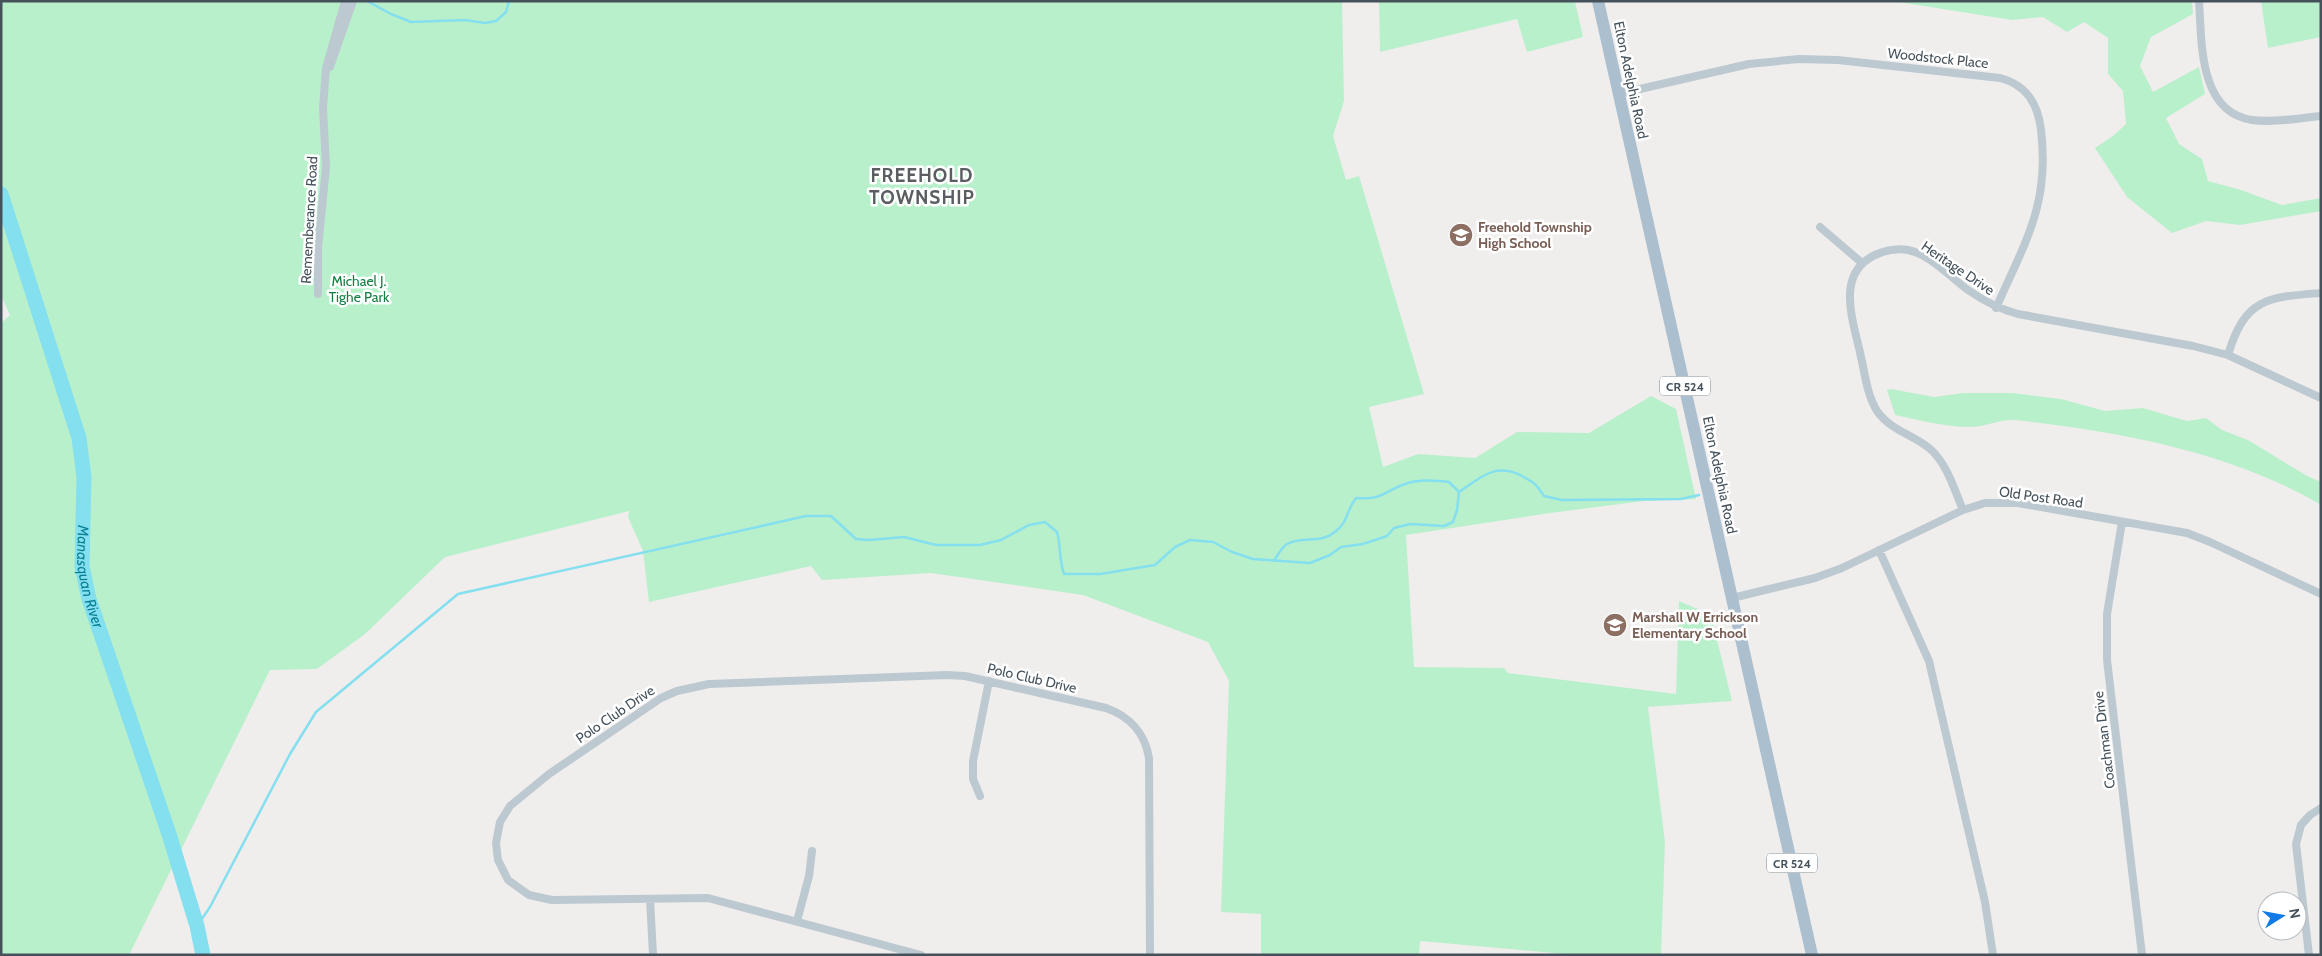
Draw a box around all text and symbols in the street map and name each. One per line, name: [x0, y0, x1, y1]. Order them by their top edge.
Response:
street label: Elton Adelphia Road: [1610, 20, 1652, 140]
street label: Woodstock Place: [1887, 44, 1989, 72]
street label: Rememberance Road: [297, 156, 321, 284]
district label: FREEHOLD TOWNSHIP: [869, 164, 975, 209]
place label: Freehold Township High School: [1478, 218, 1592, 252]
school or university icon: Freehold Township High School: [1448, 222, 1474, 248]
street label: Heritage Drive: [1918, 237, 1998, 299]
park label: Michael J. Tighe Park: [329, 272, 390, 306]
road number: CR 524: [1660, 376, 1710, 396]
street label: Elton Adelphia Road: [1699, 415, 1741, 535]
street label: Old Post Road: [1998, 482, 2084, 512]
water label: Manasquan River: [73, 524, 108, 632]
place label: Marshall W Errickson Elementary School: [1632, 608, 1758, 642]
school or university icon: Marshall W Errickson Elementary School: [1602, 612, 1628, 638]
street label: Polo Club Drive: [986, 659, 1078, 697]
street label: Polo Club Drive: [572, 681, 658, 747]
street label: Coachman Drive: [2089, 690, 2119, 790]
road number: CR 524: [1767, 854, 1817, 872]
north arrow: [2257, 891, 2307, 941]
text: N: [2285, 907, 2305, 920]

